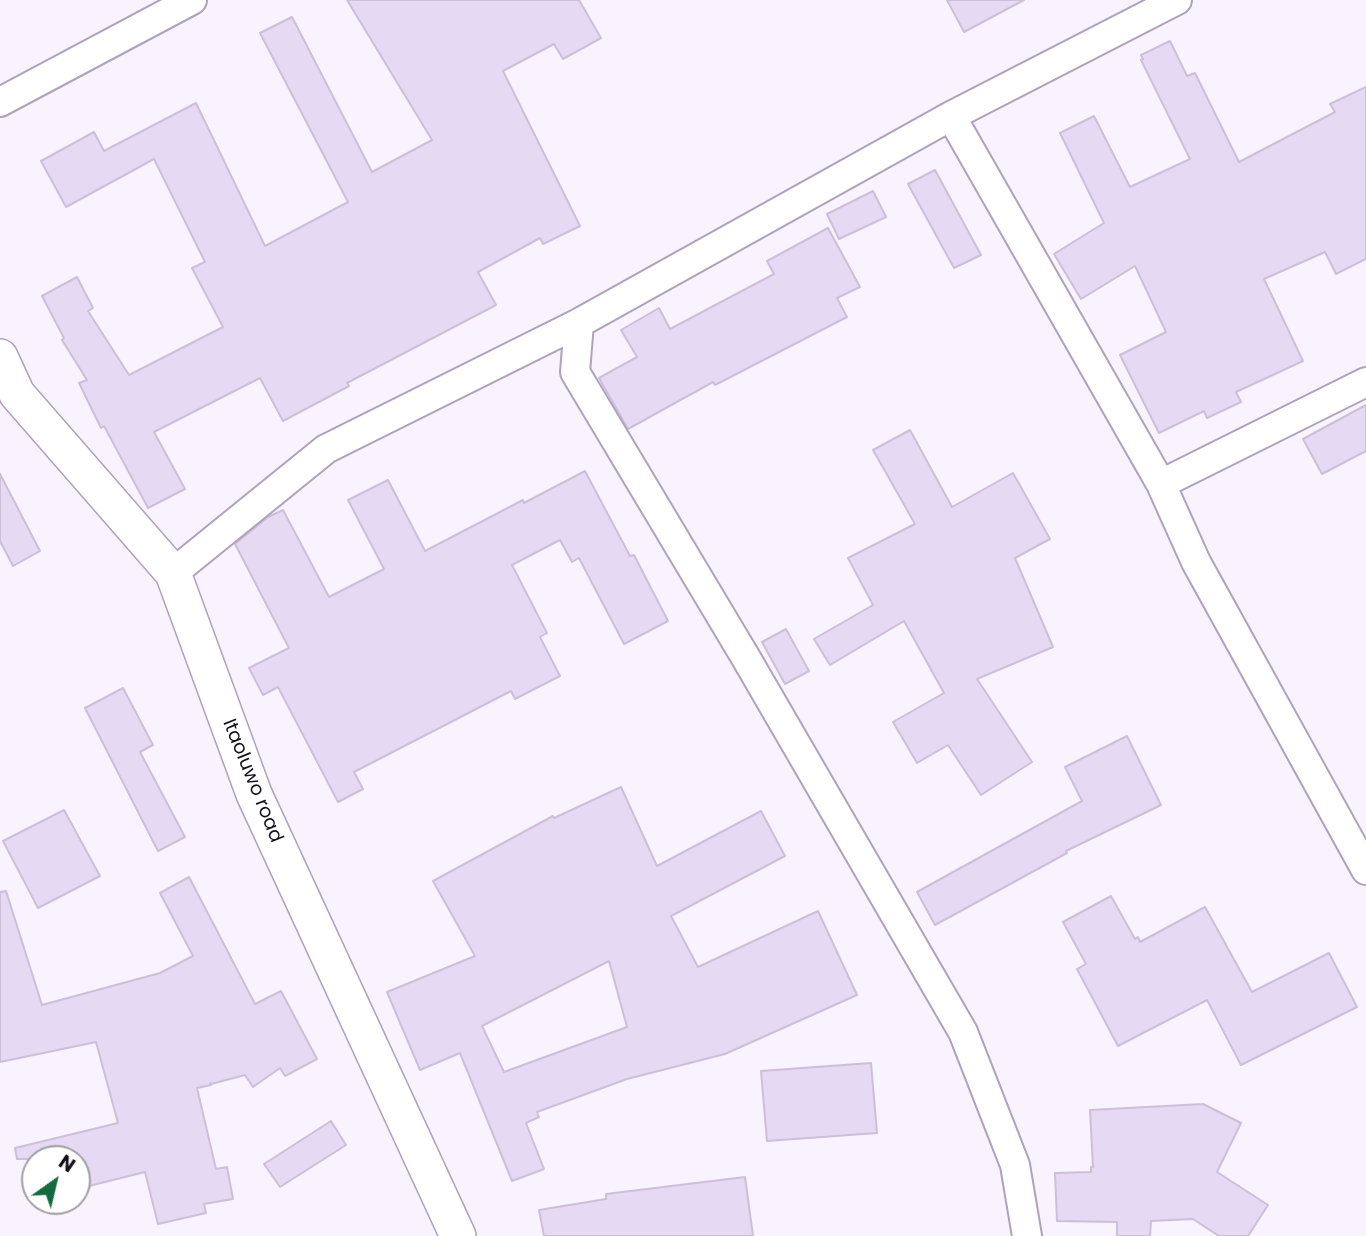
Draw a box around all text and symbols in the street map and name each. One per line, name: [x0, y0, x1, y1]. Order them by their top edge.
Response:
street label: Itaoluwo road: [217, 716, 287, 846]
north arrow: [21, 1145, 91, 1215]
text: N: [53, 1149, 80, 1179]

